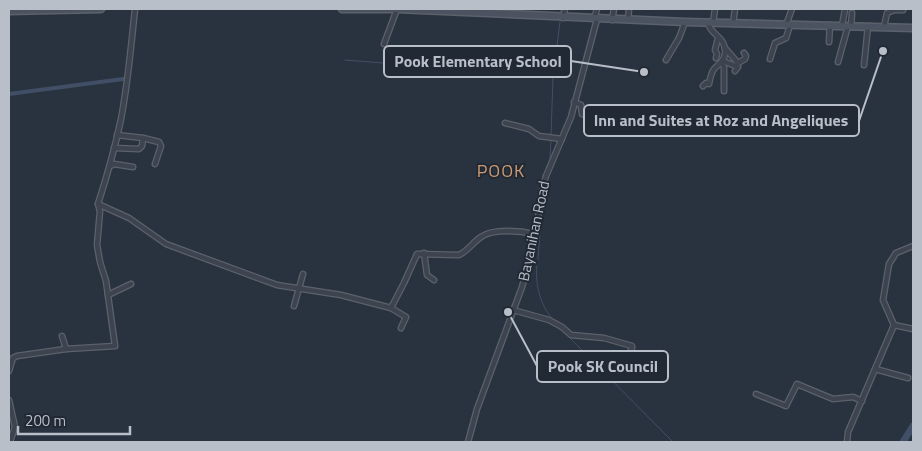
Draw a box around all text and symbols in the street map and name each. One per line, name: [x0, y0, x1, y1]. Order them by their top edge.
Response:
callout: Pook Elementary School: [384, 46, 571, 77]
text: Pook Elementary School: [394, 49, 562, 73]
callout: Inn and Suites at Roz and Angeliques: [584, 105, 859, 136]
text: Inn and Suites at Roz and Angeliques: [594, 108, 848, 132]
district label: POOK: [477, 157, 525, 184]
street label: Bayanihan Road: [512, 179, 555, 283]
callout: Pook SK Council: [537, 351, 668, 382]
text: Pook SK Council: [548, 354, 658, 378]
scale bar: [18, 404, 130, 436]
text: 200 m: [25, 409, 66, 432]

